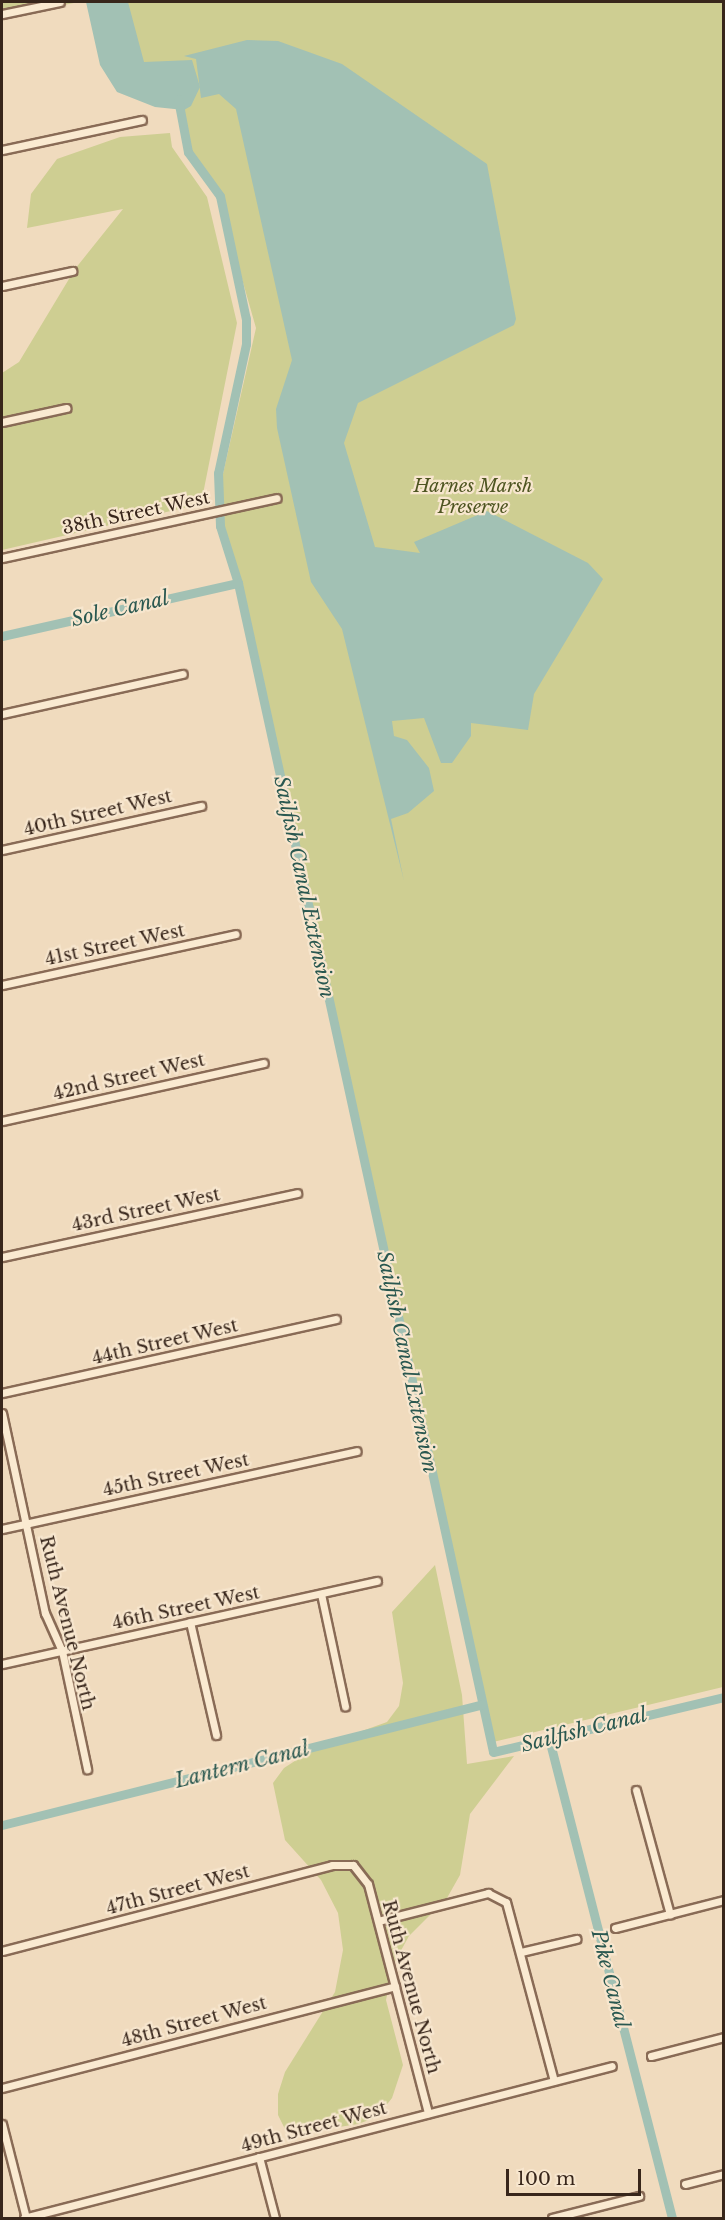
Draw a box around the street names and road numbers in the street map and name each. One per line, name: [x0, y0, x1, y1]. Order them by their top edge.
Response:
street label: 38th Street West: [60, 487, 212, 539]
street label: 40th Street West: [21, 785, 175, 841]
street label: 41st Street West: [43, 920, 187, 970]
street label: 42nd Street West: [51, 1049, 207, 1105]
street label: 43rd Street West: [70, 1184, 222, 1236]
street label: 44th Street West: [90, 1315, 240, 1369]
street label: 45th Street West: [101, 1449, 251, 1501]
street label: Ruth Avenue North: [35, 1533, 99, 1713]
street label: 46th Street West: [110, 1582, 262, 1634]
street label: 47th Street West: [104, 1860, 252, 1920]
street label: Ruth Avenue North: [377, 1897, 445, 2077]
street label: 48th Street West: [119, 1992, 269, 2052]
street label: 49th Street West: [238, 2097, 390, 2157]

